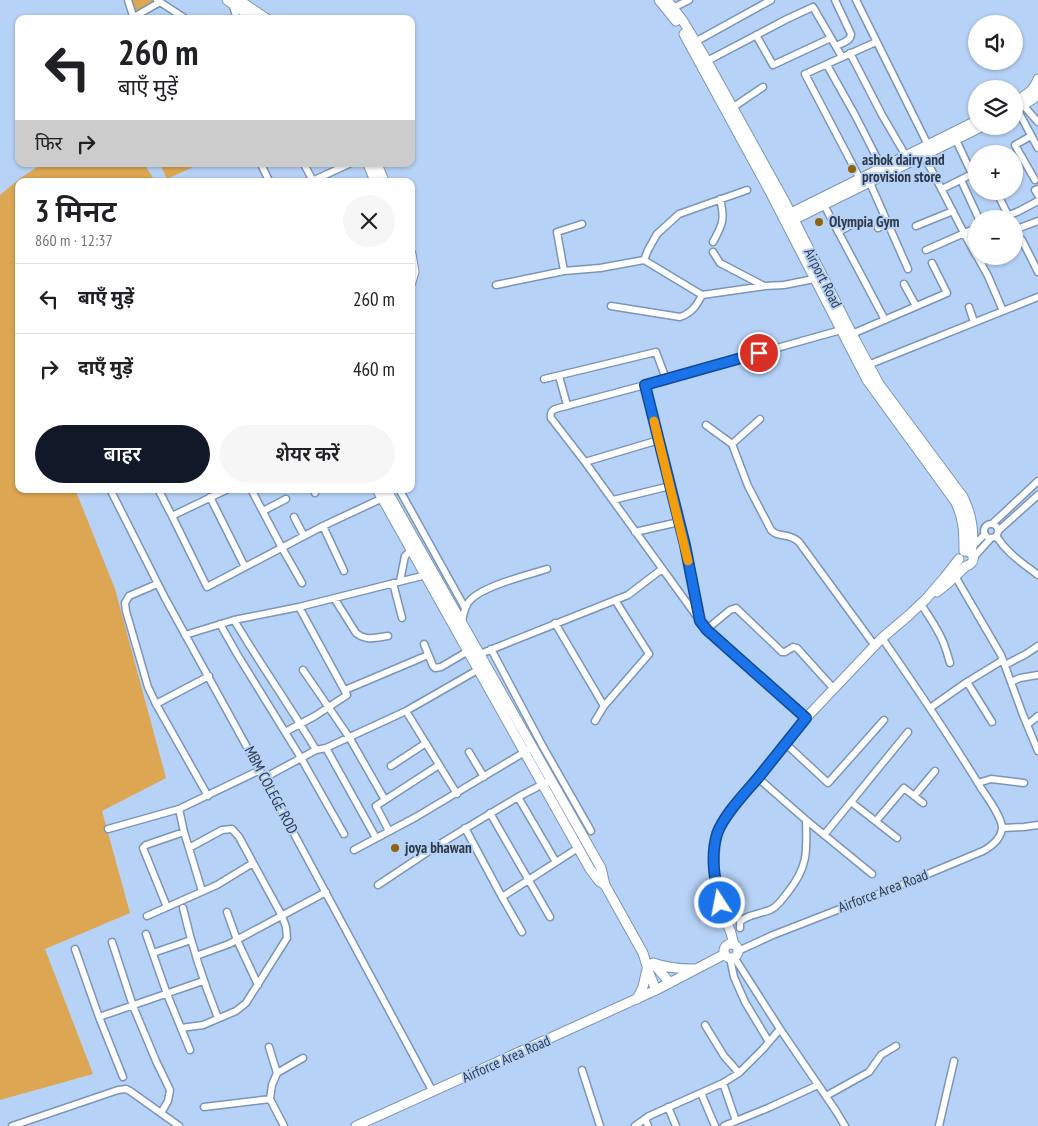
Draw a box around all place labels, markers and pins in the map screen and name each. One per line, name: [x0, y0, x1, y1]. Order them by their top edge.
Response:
place label: ashok dairy and provision store: [862, 150, 945, 186]
marker: ashok dairy and provision store: [846, 163, 858, 175]
place label: Olympia Gym: [829, 212, 900, 231]
marker: Olympia Gym: [813, 216, 825, 228]
pin: [738, 332, 780, 374]
place label: joya bhawan: [404, 838, 472, 857]
marker: joya bhawan: [389, 842, 401, 854]

